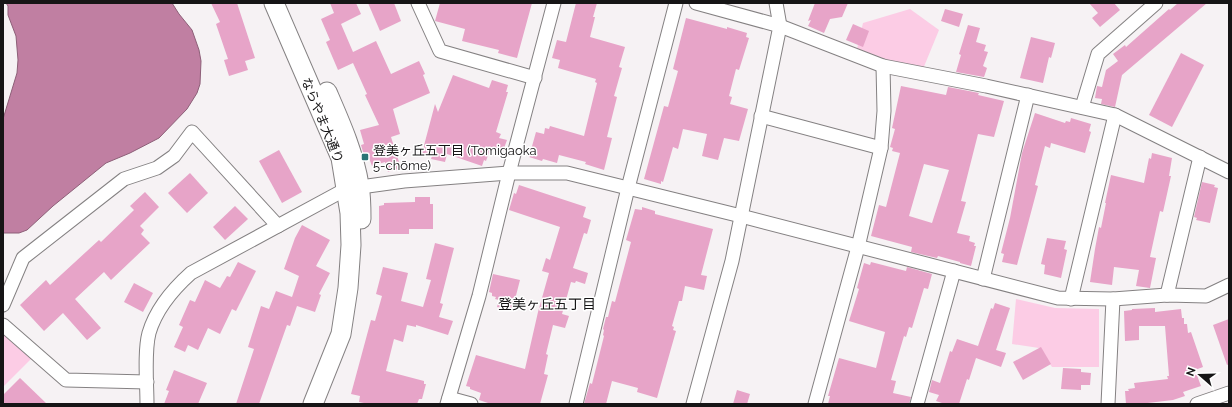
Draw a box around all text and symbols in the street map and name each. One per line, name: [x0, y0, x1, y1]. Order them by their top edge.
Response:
street label: ならやま大通り: [299, 75, 347, 165]
place label: 登美ヶ丘五丁目 (Tomigaoka 5-chōme): [373, 143, 537, 173]
marker: 登美ヶ丘五丁目 (Tomigaoka 5-chōme): [360, 152, 370, 162]
district label: 登美ヶ丘五丁目: [498, 296, 596, 312]
north arrow: [1180, 355, 1220, 395]
text: N: [1184, 366, 1199, 378]

